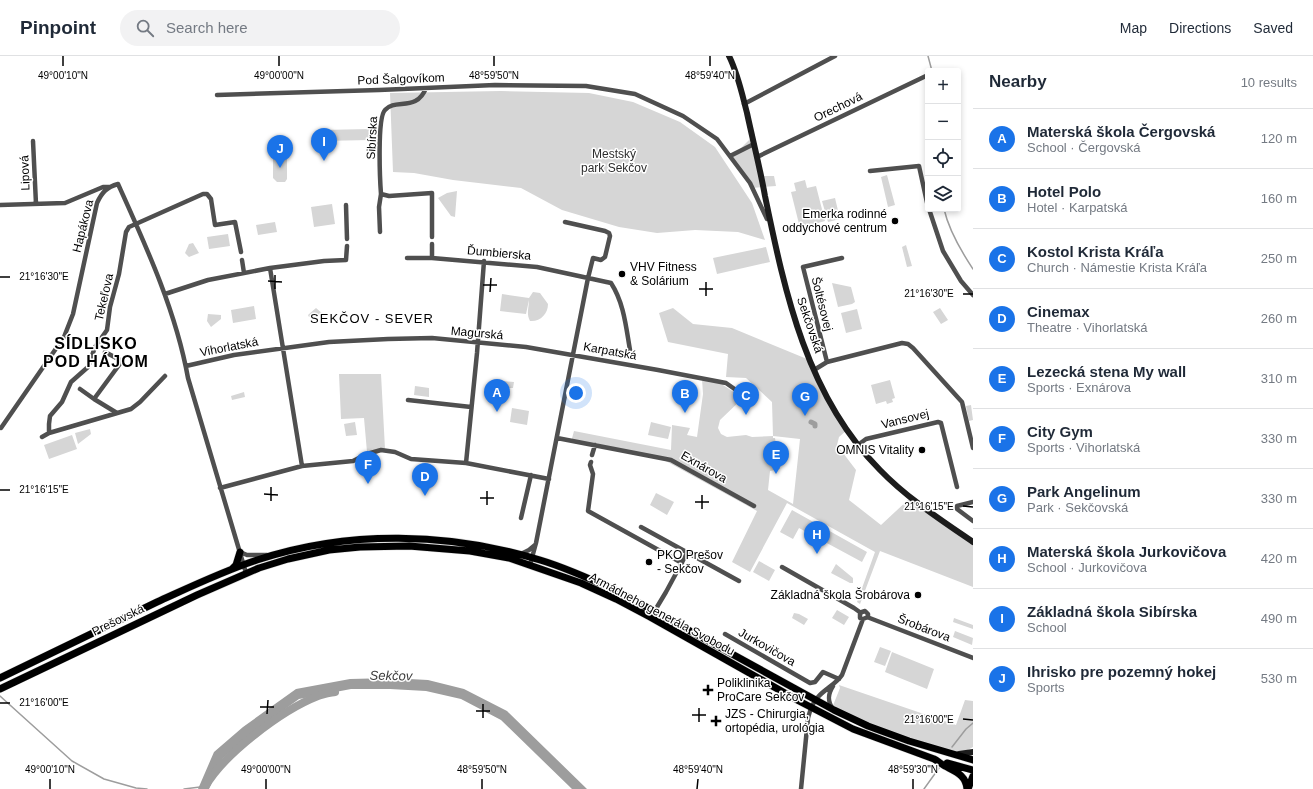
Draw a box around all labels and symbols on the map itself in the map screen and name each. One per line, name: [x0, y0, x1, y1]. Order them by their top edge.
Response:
street label: Pod Šalgovíkom: [357, 69, 445, 88]
text: 49°00'10"N: [38, 70, 88, 81]
text: 49°00'00"N: [254, 70, 304, 81]
text: 48°59'50"N: [469, 70, 519, 81]
text: 48°59'40"N: [685, 70, 735, 81]
street label: Orechová: [812, 89, 865, 125]
street label: Sibírska: [364, 116, 380, 160]
pin: I: [311, 128, 337, 161]
pin: J: [267, 135, 293, 168]
park label: Mestský park Sekčov: [581, 147, 647, 175]
street label: Lipová: [17, 155, 33, 191]
street label: Hapákova: [70, 198, 96, 254]
place label: Emerka rodinné oddychové centrum: [782, 207, 887, 235]
marker: Emerka rodinné oddychové centrum: [890, 216, 900, 226]
street label: Ďumbierska: [466, 242, 532, 263]
place label: VHV Fitness & Solárium: [630, 260, 697, 288]
marker: VHV Fitness & Solárium: [617, 269, 627, 279]
text: 21°16'30"E: [19, 271, 69, 282]
street label: Tekeľova: [92, 272, 116, 322]
street label: Šoltésovej: [809, 275, 836, 333]
text: 21°16'30"E: [904, 288, 954, 299]
street label: Sekčovská: [794, 295, 826, 355]
district label: SEKČOV - SEVER: [310, 311, 434, 326]
street label: Magurská: [450, 324, 504, 342]
district label: SÍDLISKO POD HÁJOM: [43, 334, 149, 370]
street label: Vihorlatská: [199, 334, 260, 360]
street label: Karpatská: [582, 339, 638, 363]
pin: A: [484, 379, 510, 412]
pin: B: [672, 380, 698, 413]
pin: C: [733, 382, 759, 415]
your location: [566, 383, 586, 403]
pin: G: [792, 383, 818, 416]
street label: Vansovej: [880, 406, 930, 432]
pin: E: [763, 441, 789, 474]
place label: OMNIS Vitality: [836, 443, 914, 457]
marker: OMNIS Vitality: [917, 445, 927, 455]
street label: Exnárova: [679, 448, 730, 486]
pin: F: [355, 451, 381, 484]
pin: D: [412, 463, 438, 496]
text: 21°16'15"E: [19, 484, 69, 495]
text: 21°16'15"E: [904, 501, 954, 512]
pin: H: [804, 521, 830, 554]
place label: PKO Prešov - Sekčov: [657, 548, 723, 576]
marker: PKO Prešov - Sekčov: [644, 557, 654, 567]
street label: Armádneho generála Svobodu: [587, 570, 737, 658]
place label: Základná škola Šrobárova: [771, 587, 910, 602]
marker: Základná škola Šrobárova: [913, 590, 923, 600]
street label: Prešovská: [90, 601, 147, 639]
street label: Šrobárova: [896, 611, 953, 645]
street label: Jurkovičova: [736, 625, 798, 669]
water label: Sekčov: [370, 668, 414, 683]
place label: Poliklinika ProCare Sekčov: [717, 676, 804, 704]
marker: Poliklinika ProCare Sekčov: [702, 684, 714, 696]
text: 21°16'00"E: [19, 697, 69, 708]
place label: JZS - Chirurgia, ortopédia, urológia: [725, 707, 825, 735]
text: 21°16'00"E: [904, 714, 954, 725]
marker: JZS - Chirurgia, ortopédia, urológia: [710, 715, 722, 727]
text: 49°00'10"N: [25, 764, 75, 775]
text: 49°00'00"N: [241, 764, 291, 775]
text: 48°59'50"N: [457, 764, 507, 775]
text: 48°59'40"N: [673, 764, 723, 775]
text: 48°59'30"N: [888, 764, 938, 775]

